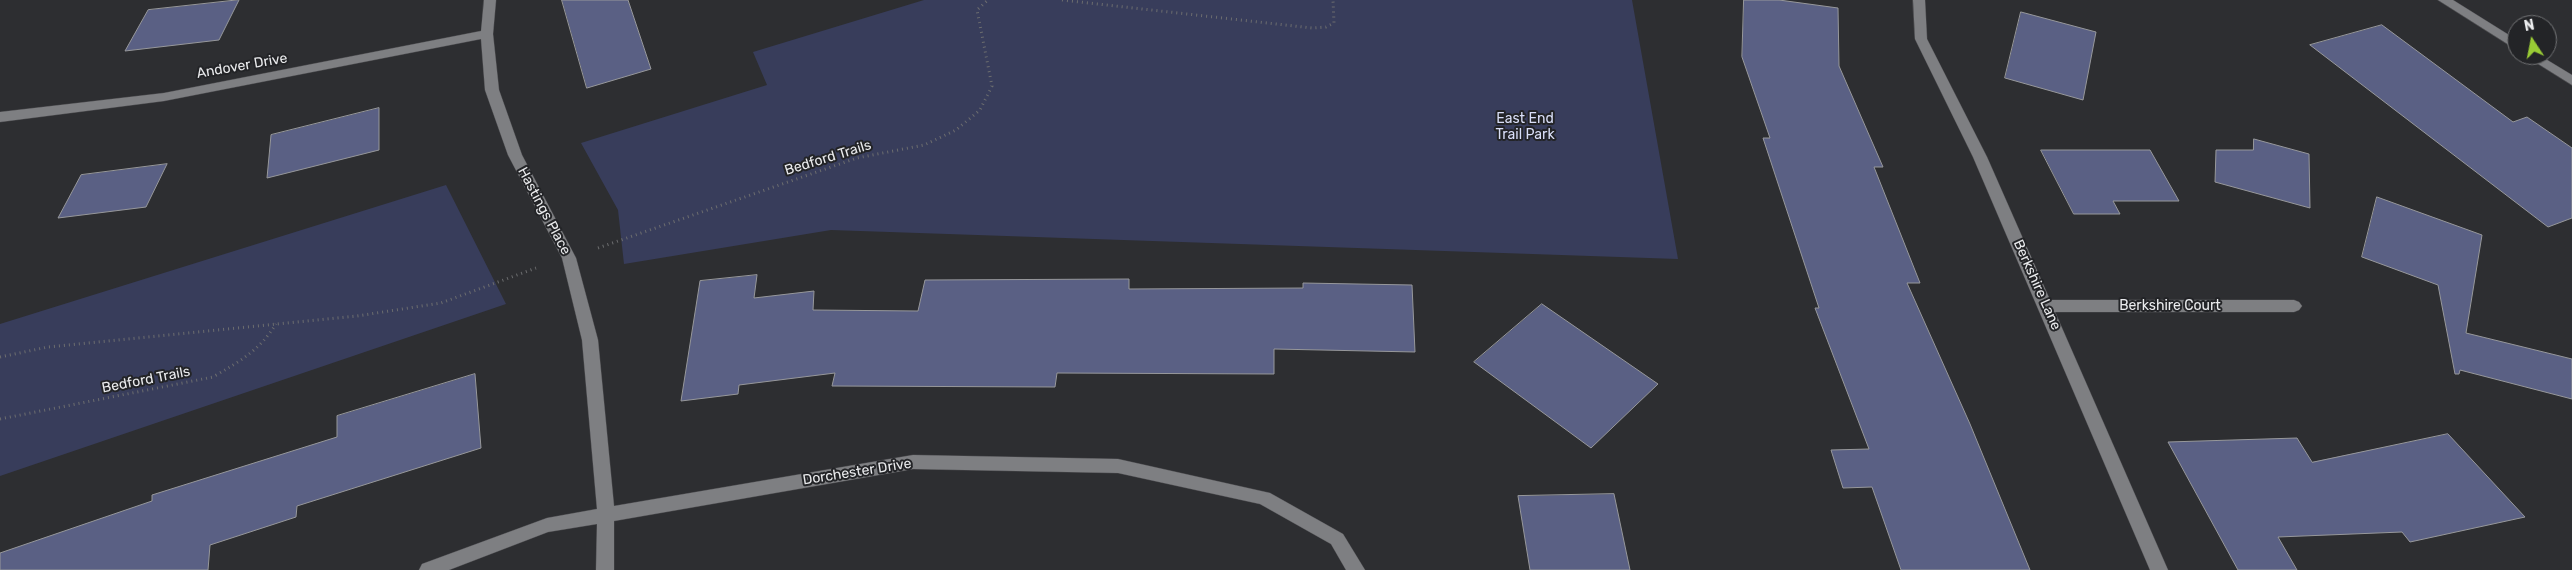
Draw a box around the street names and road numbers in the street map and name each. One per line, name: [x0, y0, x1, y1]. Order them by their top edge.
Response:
street label: Andover Drive: [195, 50, 289, 82]
street label: Bedford Trails: [783, 137, 873, 179]
street label: Hastings Place: [514, 164, 574, 258]
street label: Berkshire Lane: [2010, 237, 2064, 333]
street label: Berkshire Court: [2119, 298, 2221, 314]
street label: Bedford Trails: [100, 363, 192, 397]
street label: Dorchester Drive: [801, 455, 913, 489]

